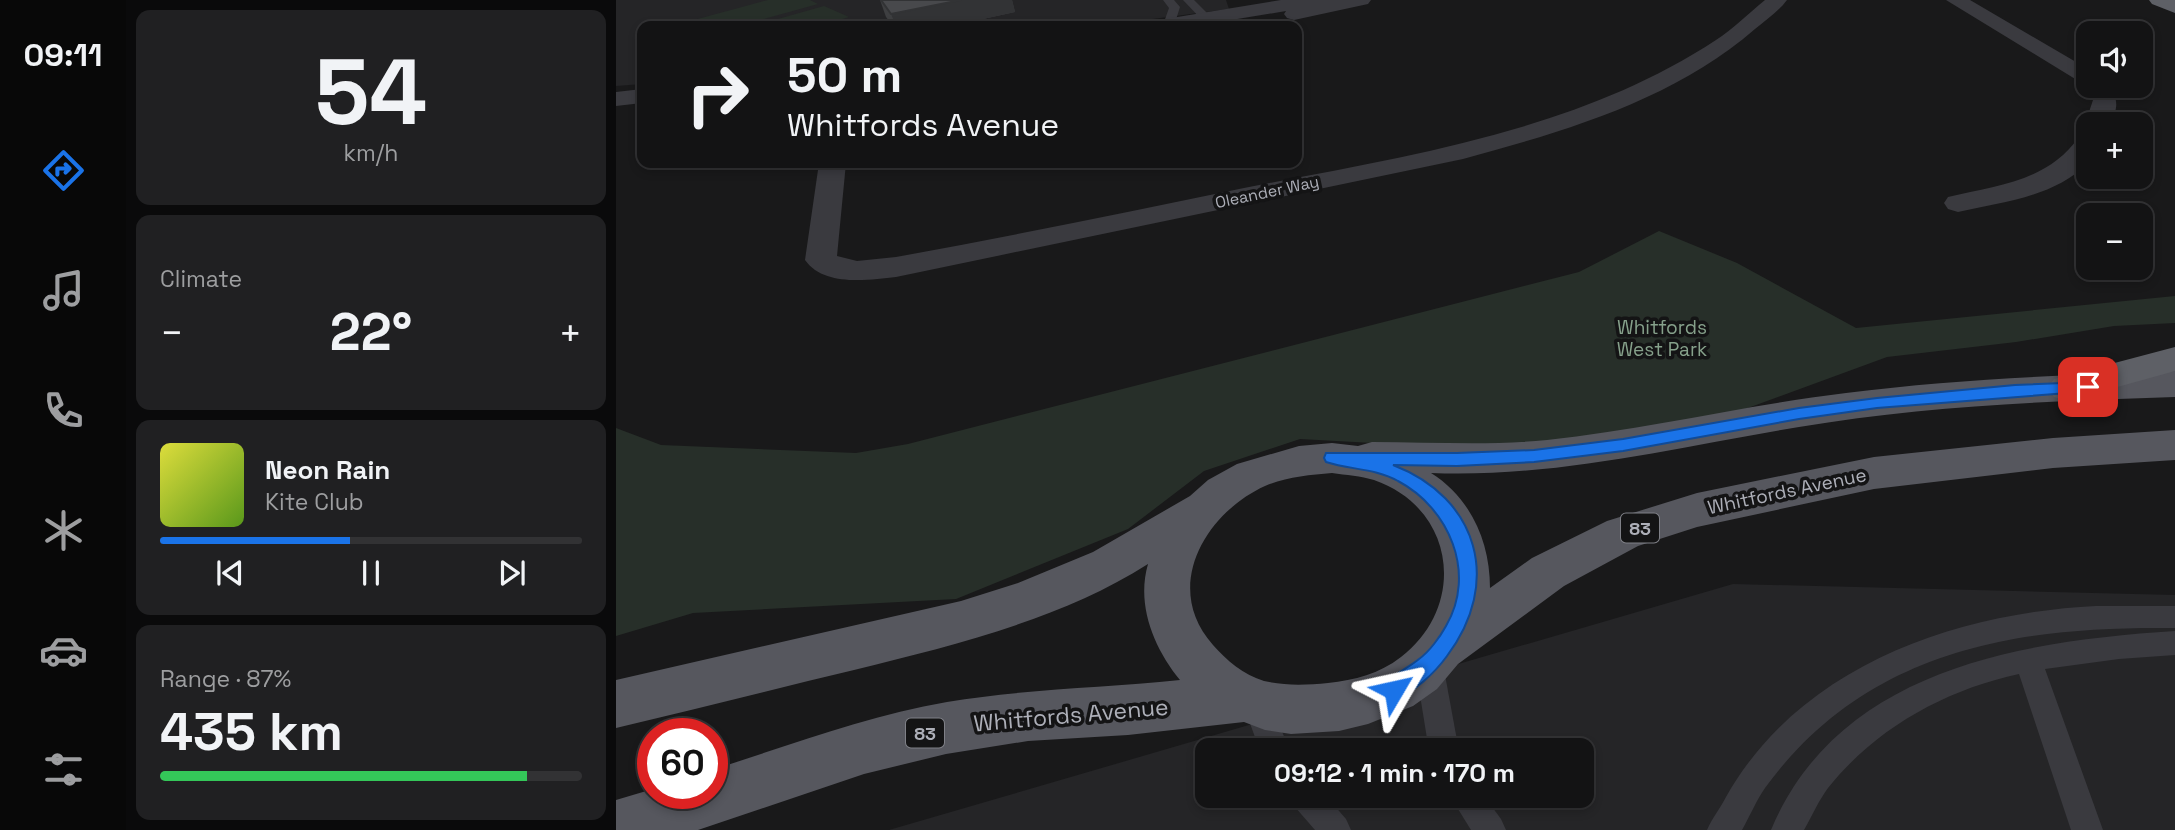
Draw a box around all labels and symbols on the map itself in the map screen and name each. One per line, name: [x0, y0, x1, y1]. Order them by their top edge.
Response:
street label: Oleander Way: [1213, 171, 1321, 213]
park label: Whitfords West Park: [1617, 315, 1707, 362]
pin: [2058, 357, 2118, 417]
street label: Whitfords Avenue: [1705, 462, 1869, 520]
road number: 83: [1621, 514, 1659, 542]
position arrow: [1357, 653, 1431, 727]
street label: Whitfords Avenue: [972, 692, 1170, 738]
speed limit sign: 60: [637, 718, 728, 809]
road number: 83: [906, 718, 944, 748]

